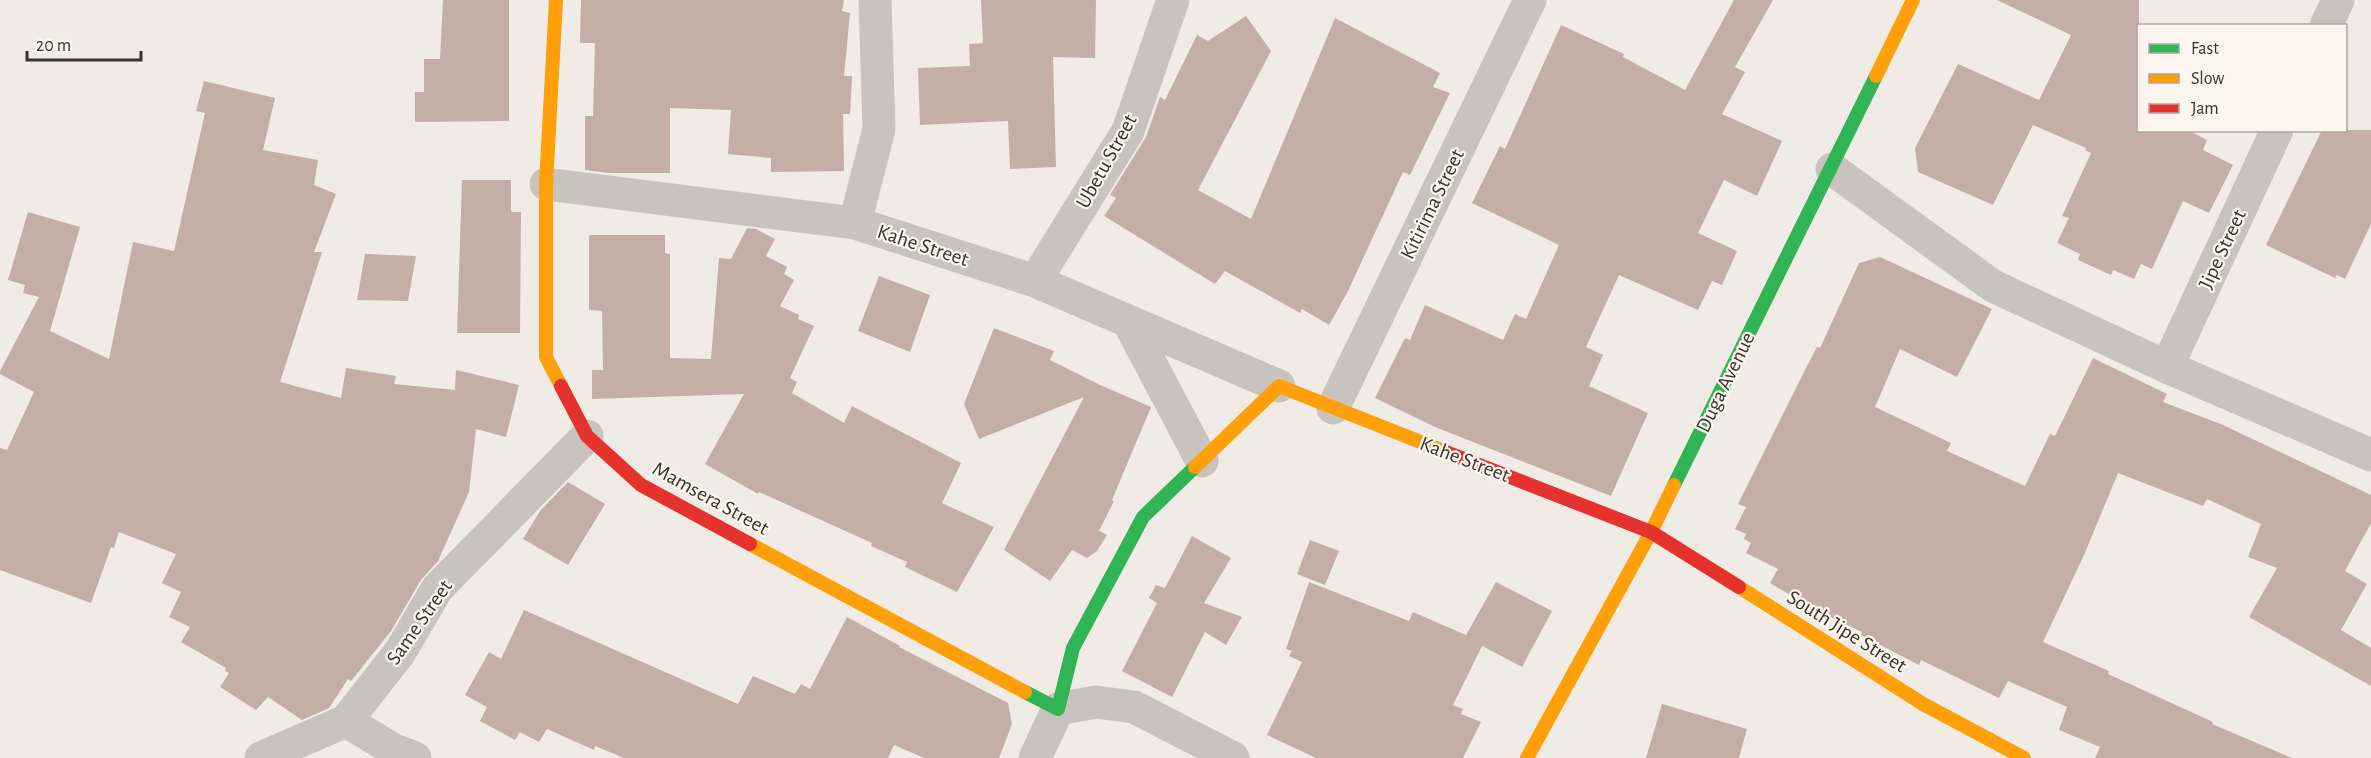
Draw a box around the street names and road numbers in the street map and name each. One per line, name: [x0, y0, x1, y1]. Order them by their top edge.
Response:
street label: Ubetu Street: [1072, 110, 1141, 212]
street label: Kitirima Street: [1397, 146, 1468, 263]
street label: Jipe Street: [2195, 206, 2250, 292]
street label: Kahe Street: [875, 221, 971, 270]
street label: Duga Avenue: [1692, 329, 1759, 436]
street label: Kahe Street: [1417, 433, 1513, 486]
street label: Mamsera Street: [649, 458, 773, 539]
street label: Same Street: [383, 576, 456, 669]
street label: South Jipe Street: [1783, 586, 1910, 677]

